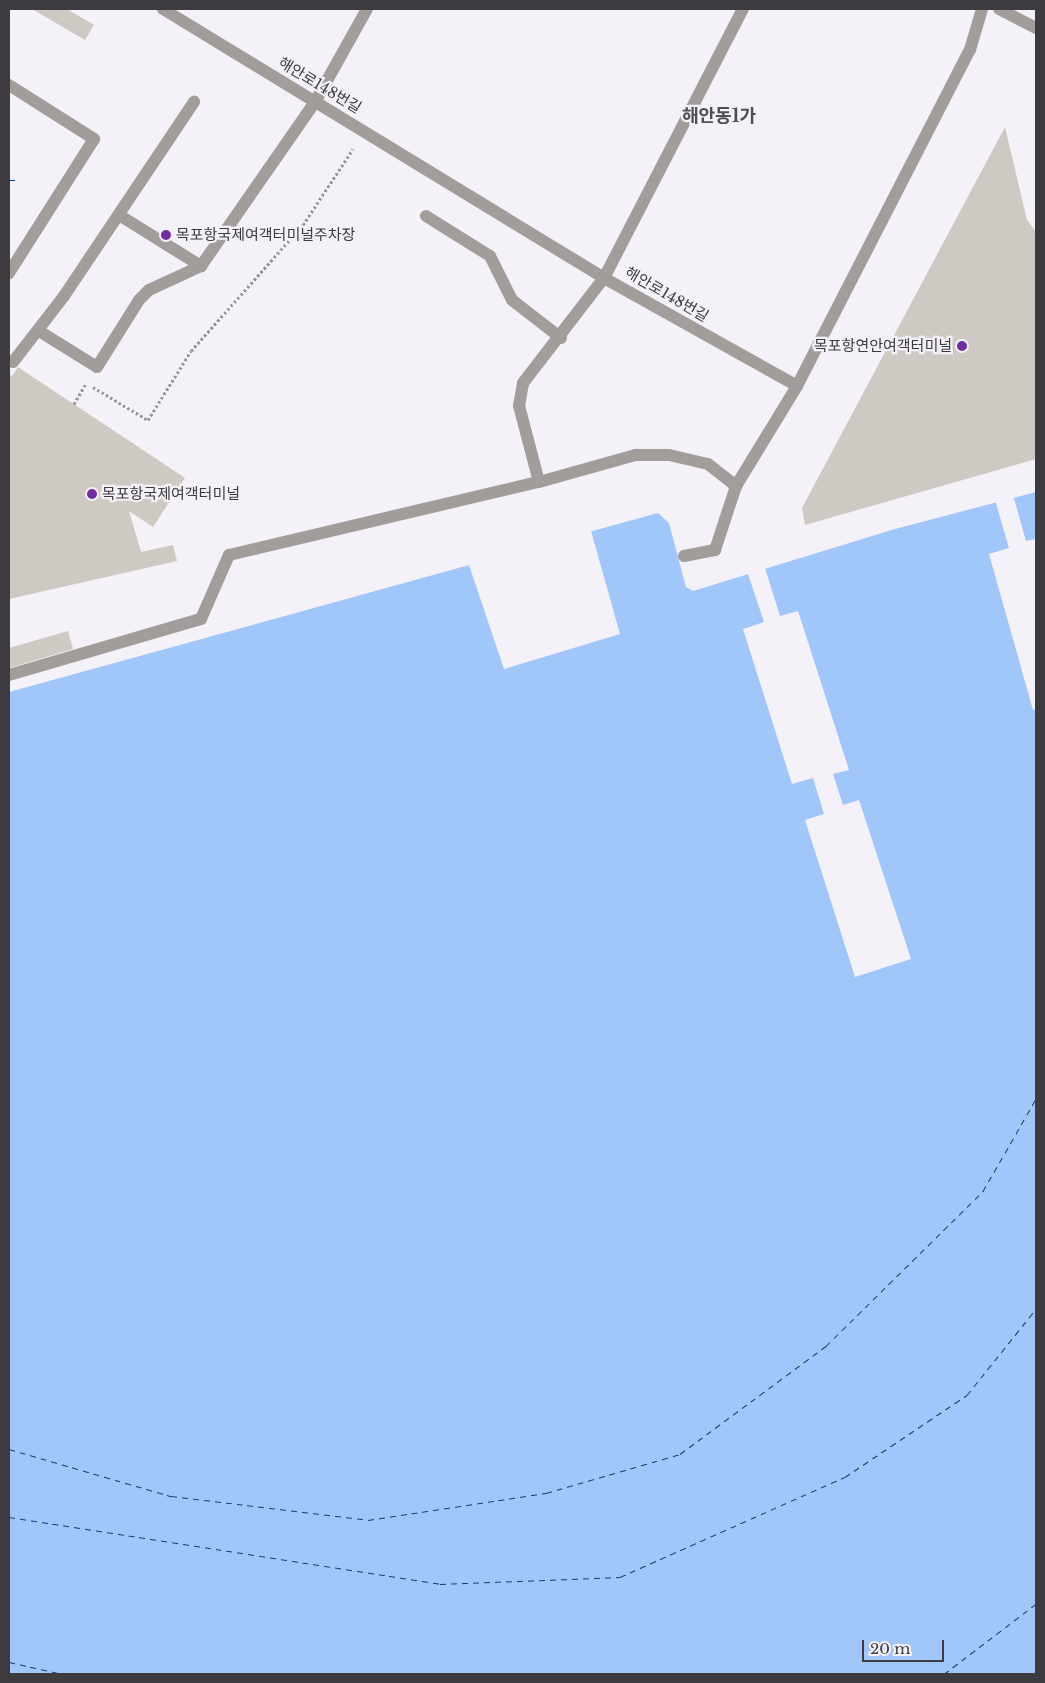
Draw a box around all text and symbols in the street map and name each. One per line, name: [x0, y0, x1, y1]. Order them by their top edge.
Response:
street label: 해안로148번길: [275, 53, 365, 117]
district label: 해안동1가: [682, 105, 756, 127]
place label: 목포항국제여객터미널주차장: [176, 226, 355, 244]
marker: 목포항국제여객터미널주차장: [160, 229, 172, 241]
street label: 해안로148번길: [622, 263, 712, 325]
place label: 목포항연안여객터미널: [814, 337, 952, 355]
marker: 목포항연안여객터미널: [956, 340, 968, 352]
place label: 목포항국제여객터미널: [102, 485, 240, 503]
marker: 목포항국제여객터미널: [86, 488, 98, 500]
scale bar: [865, 1630, 948, 1662]
text: 20 m: [870, 1639, 910, 1658]

